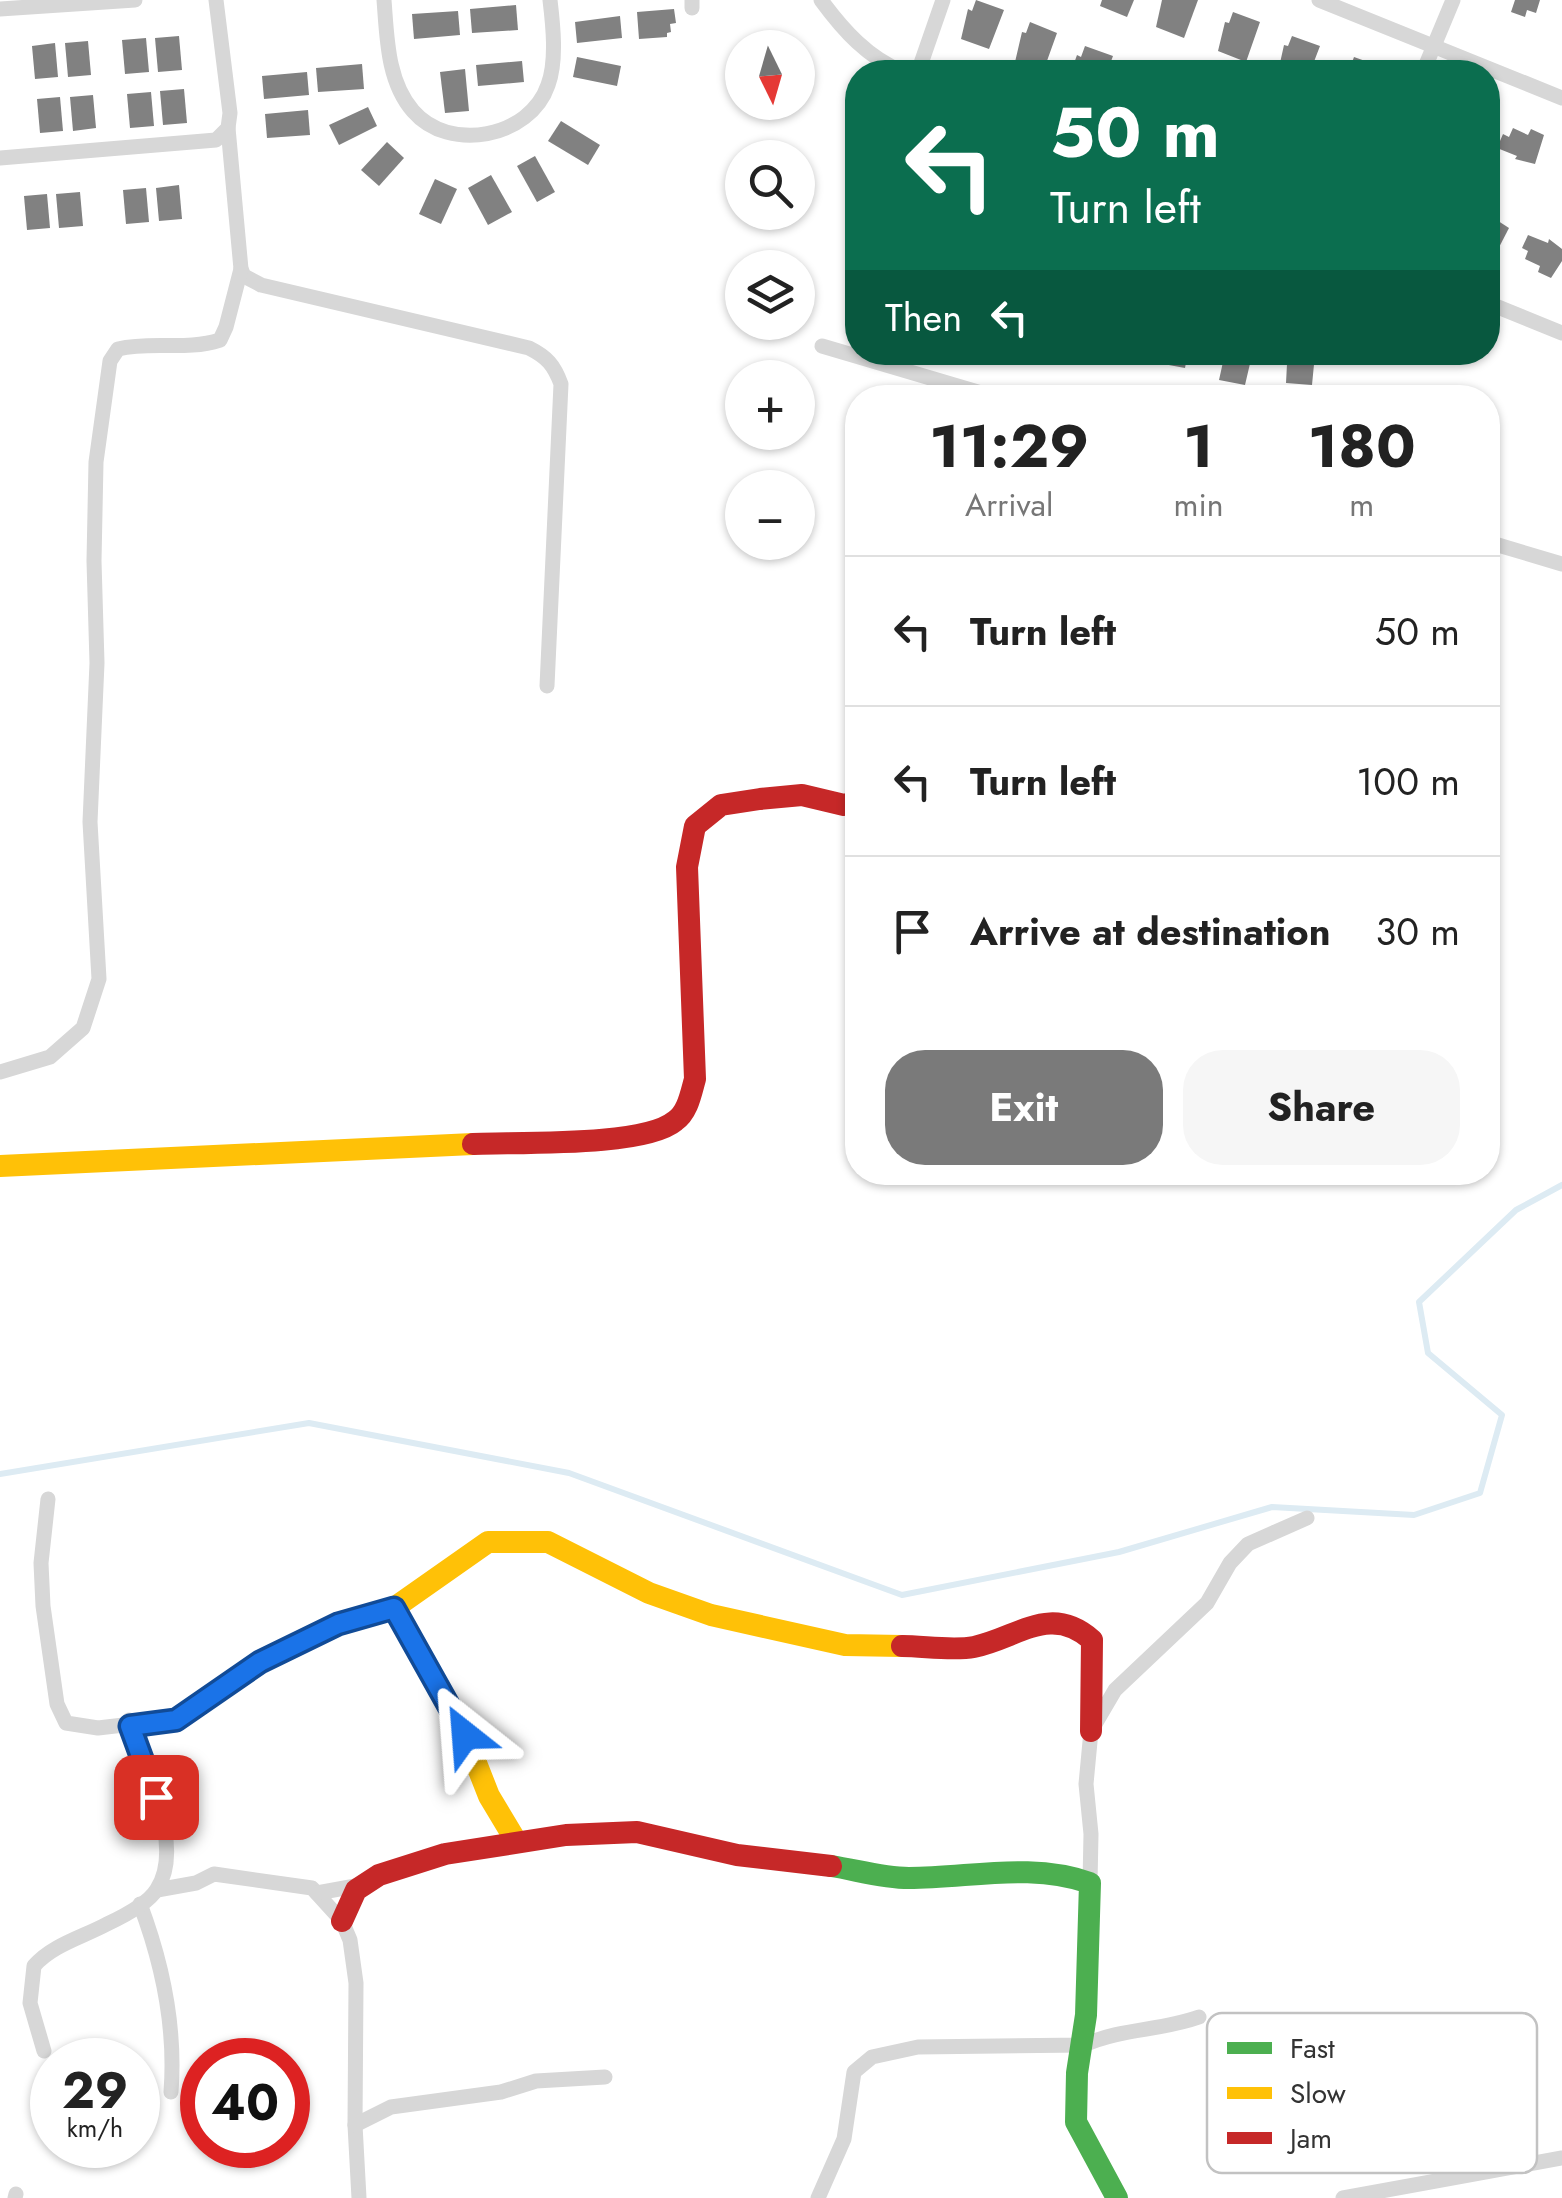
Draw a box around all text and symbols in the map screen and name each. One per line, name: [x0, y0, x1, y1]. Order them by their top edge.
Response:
north arrow: [725, 30, 815, 120]
map controls: [725, 30, 815, 560]
text: 50 m: [1050, 82, 1220, 183]
icon: left: [885, 100, 1015, 230]
button: search: [725, 140, 815, 230]
text: Turn left: [1050, 175, 1201, 240]
button: layers: [725, 250, 815, 340]
text: Then: [885, 290, 962, 345]
icon: left: [982, 290, 1037, 345]
button: +: [725, 360, 815, 450]
text: 11:29: [929, 403, 1089, 490]
text: 1: [1183, 403, 1214, 490]
text: 180: [1308, 403, 1416, 490]
button: −: [725, 470, 815, 560]
text: Arrival: [965, 482, 1053, 528]
text: min: [1173, 482, 1224, 528]
text: m: [1349, 482, 1374, 528]
icon: left: [885, 604, 940, 659]
text: Turn left: [970, 604, 1116, 659]
text: 50 m: [1375, 604, 1460, 659]
icon: left: [885, 754, 940, 809]
text: Turn left: [970, 754, 1116, 809]
text: 100 m: [1356, 754, 1460, 809]
icon: arrive: [885, 904, 940, 959]
text: Arrive at destination: [970, 904, 1331, 959]
text: 30 m: [1375, 904, 1460, 959]
button: Exit: [885, 1050, 1163, 1165]
button: Share: [1183, 1050, 1460, 1165]
position arrow: [413, 1683, 517, 1787]
pin: [114, 1755, 199, 1840]
icon: arrive: [129, 1770, 184, 1825]
legend: [1207, 2013, 1537, 2173]
text: Fast: [1290, 2028, 1335, 2069]
speed limit sign: 40: [180, 2038, 310, 2168]
text: 29: [62, 2054, 128, 2127]
text: Slow: [1290, 2073, 1346, 2114]
text: km/h: [67, 2110, 123, 2146]
text: Jam: [1286, 2118, 1332, 2159]

